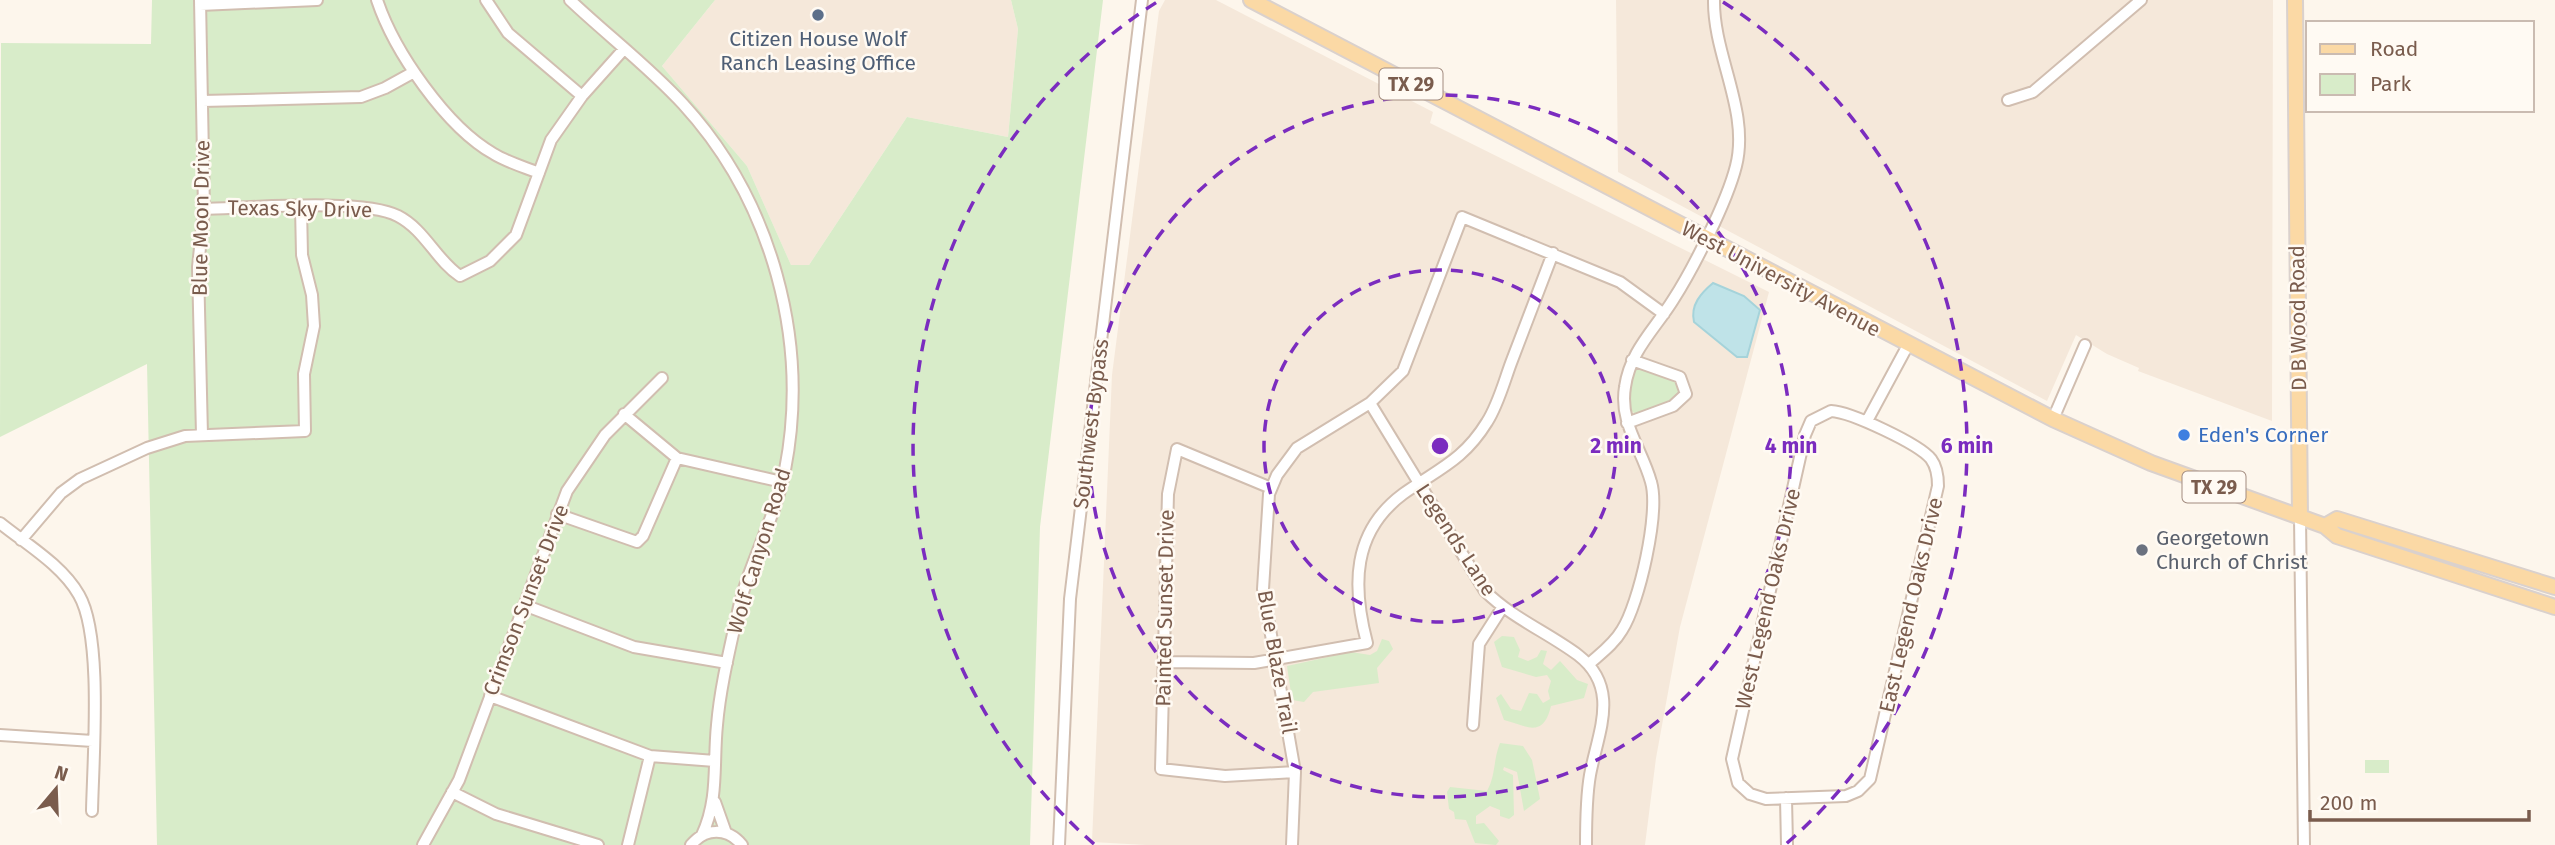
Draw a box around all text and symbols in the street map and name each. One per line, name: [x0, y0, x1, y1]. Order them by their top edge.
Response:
marker: Citizen House Wolf Ranch Leasing Office: [810, 7, 826, 23]
legend: [2306, 21, 2534, 112]
place label: Citizen House Wolf Ranch Leasing Office: [720, 26, 916, 76]
text: Road: [2370, 36, 2418, 62]
road number: TX 29: [1380, 68, 1442, 100]
text: Park: [2370, 71, 2412, 97]
street label: Blue Moon Drive: [187, 140, 215, 296]
street label: Texas Sky Drive: [227, 195, 373, 223]
street label: West University Avenue: [1677, 215, 1885, 343]
street label: D B Wood Road: [2284, 245, 2312, 391]
street label: Southwest Bypass: [1068, 337, 1114, 511]
place label: Eden's Corner: [2198, 422, 2328, 448]
marker: Eden's Corner: [2176, 427, 2192, 443]
text: 2 min: [1590, 433, 1642, 459]
text: 4 min: [1765, 433, 1817, 459]
text: 6 min: [1941, 433, 1993, 459]
centre of rings: [1428, 434, 1452, 458]
street label: Wolf Canyon Road: [721, 465, 797, 637]
road number: TX 29: [2182, 472, 2246, 502]
street label: Legends Lane: [1410, 479, 1502, 601]
street label: West Legend Oaks Drive: [1730, 486, 1806, 712]
street label: East Legend Oaks Drive: [1874, 495, 1948, 715]
street label: Crimson Sunset Drive: [477, 501, 575, 699]
street label: Painted Sunset Drive: [1150, 509, 1180, 707]
place label: Georgetown Church of Christ: [2156, 525, 2308, 575]
marker: Georgetown Church of Christ: [2134, 542, 2150, 558]
street label: Blue Blaze Trail: [1252, 588, 1302, 736]
north arrow: [21, 754, 91, 824]
text: N: [52, 760, 71, 786]
scale bar: [2310, 778, 2529, 822]
text: 200 m: [2320, 790, 2377, 816]

